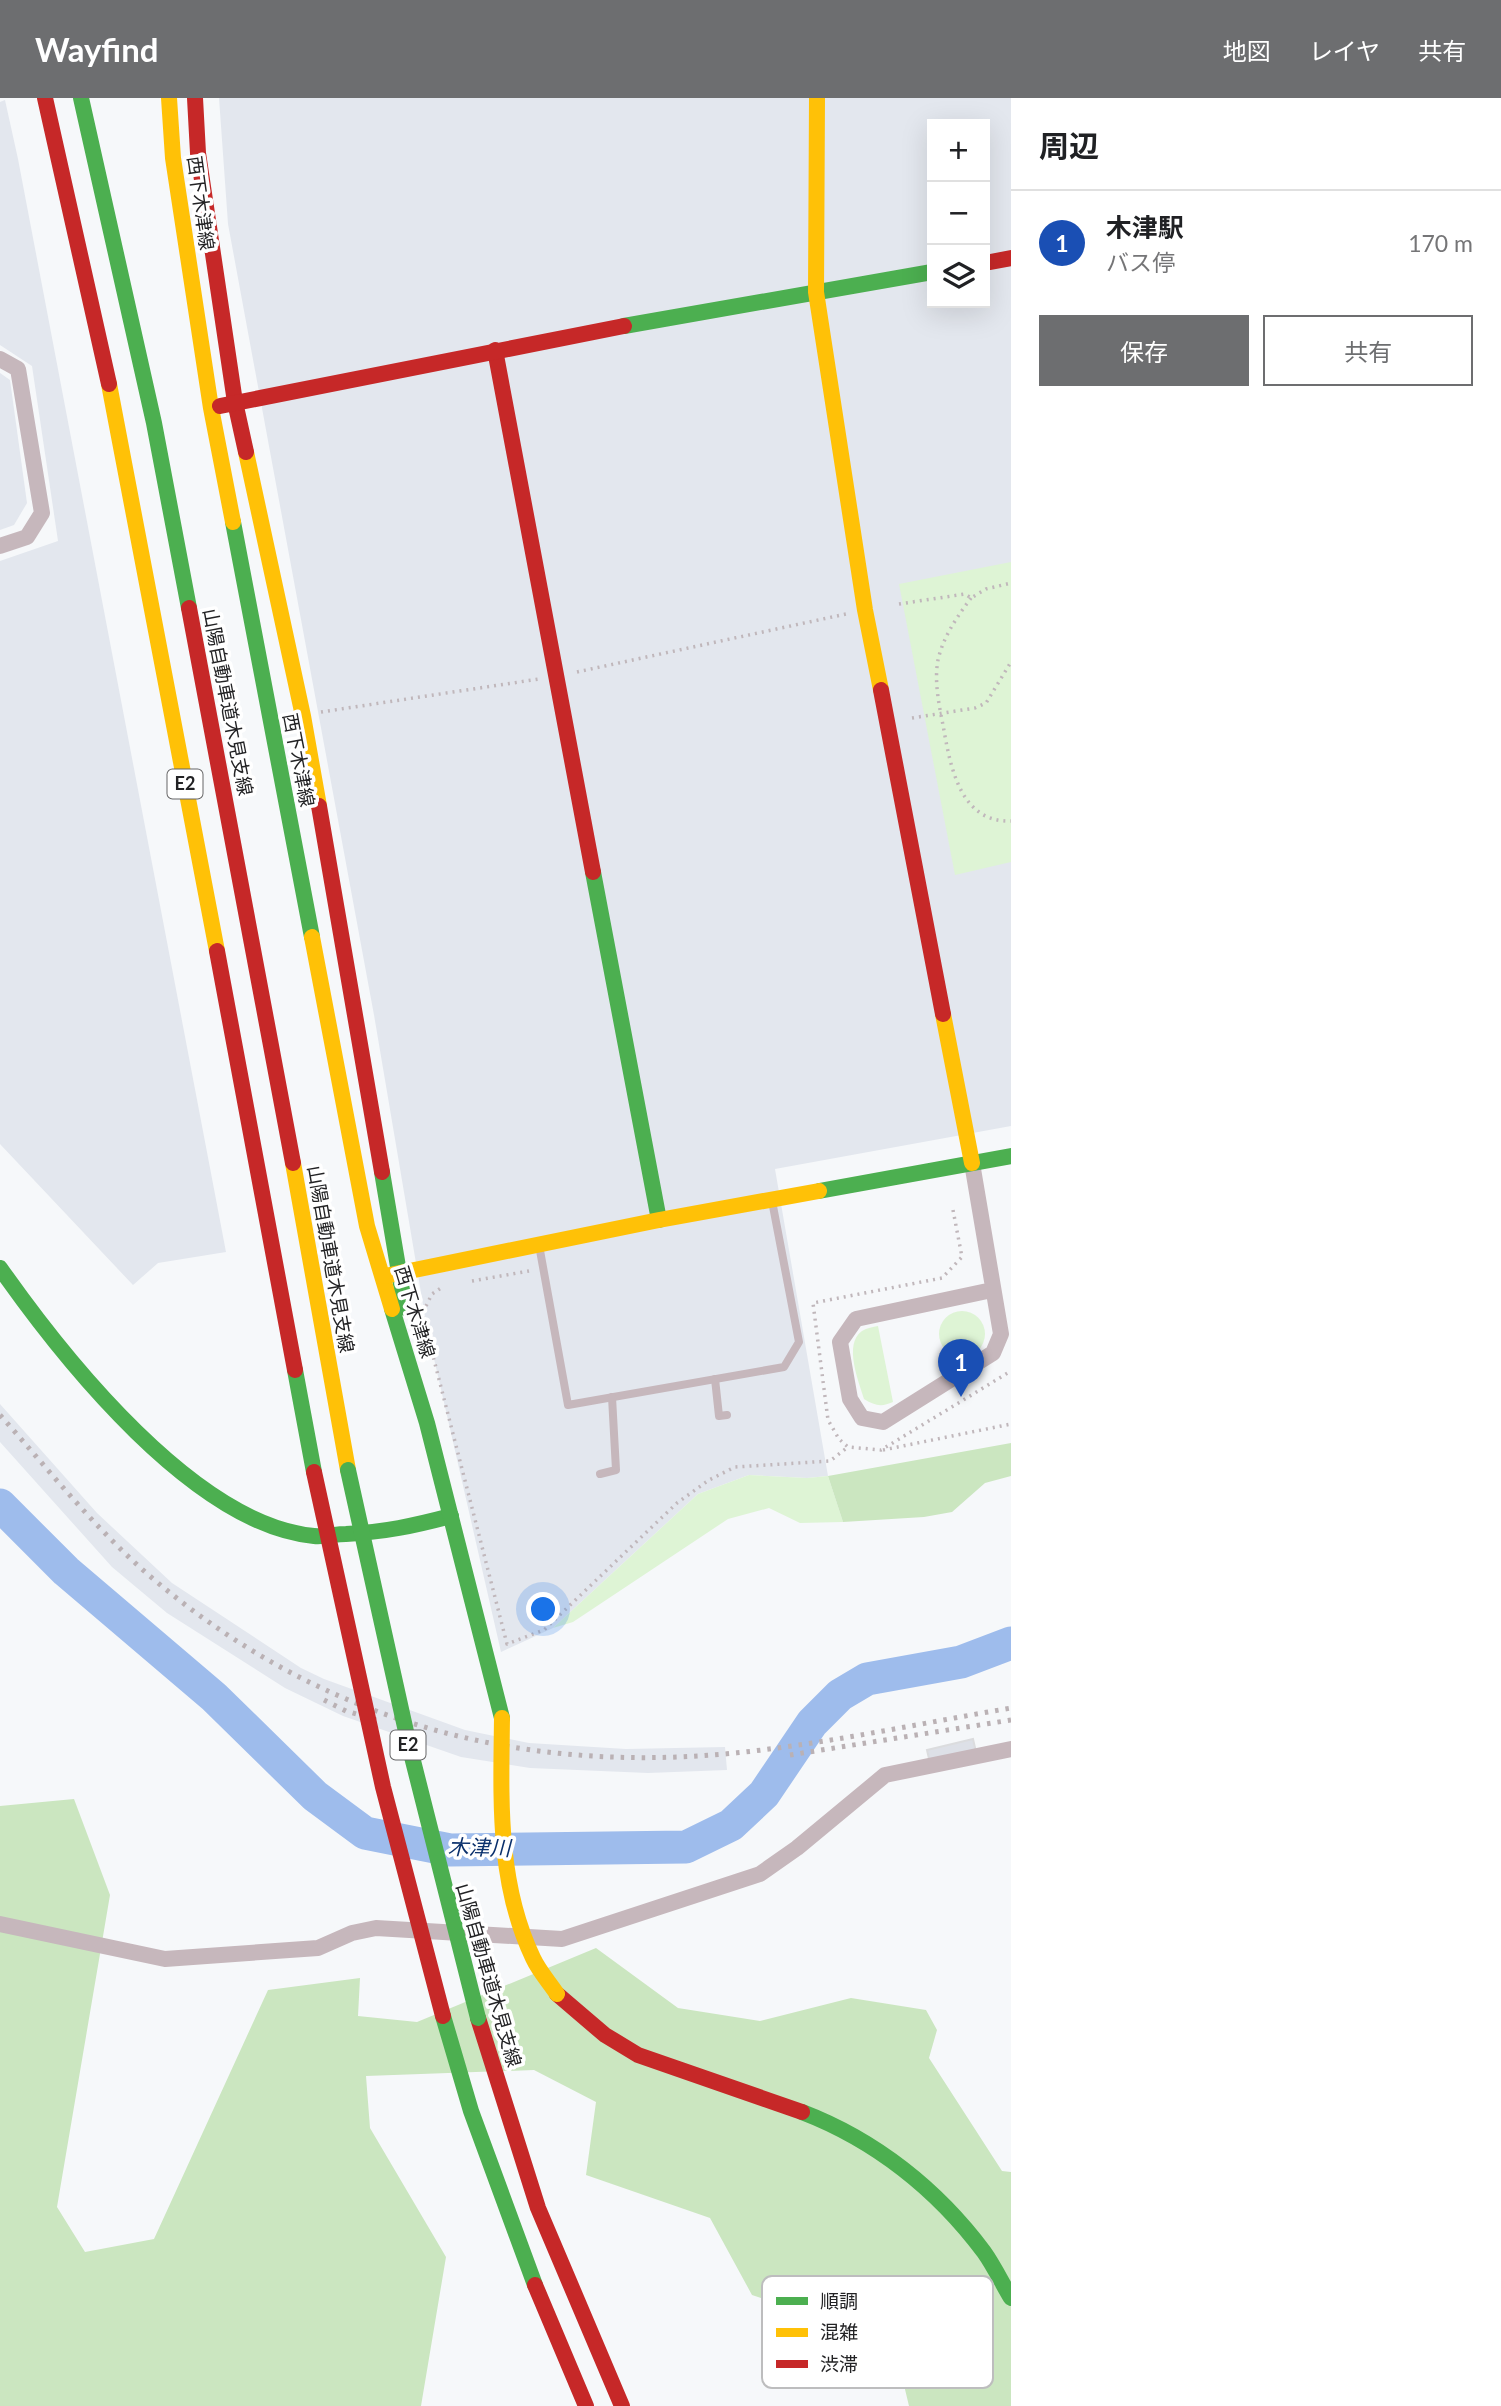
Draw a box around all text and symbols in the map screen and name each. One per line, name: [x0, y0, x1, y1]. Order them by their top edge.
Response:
text: Wayfind: [35, 29, 159, 69]
text: 地図: [1223, 36, 1271, 65]
text: レイヤ: [1309, 36, 1380, 65]
text: 共有: [1418, 36, 1466, 65]
map controls: [927, 119, 990, 308]
button: +: [927, 119, 990, 182]
text: 周辺: [1039, 127, 1099, 163]
street label: 西下木津線: [183, 154, 219, 252]
button: −: [927, 182, 990, 245]
text: 木津駅: [1106, 211, 1184, 243]
text: 1: [1055, 229, 1069, 257]
text: 170 m: [1408, 229, 1473, 257]
button: layers: [927, 245, 990, 308]
text: バス停: [1106, 248, 1175, 276]
button: 保存: [1039, 315, 1249, 386]
button: 共有: [1263, 315, 1473, 386]
street label: 山陽自動車道木見支線: [199, 606, 258, 797]
street label: 西下木津線: [279, 711, 320, 809]
road number: E2: [168, 770, 202, 798]
street label: 山陽自動車道木見支線: [304, 1163, 359, 1354]
street label: 西下木津線: [391, 1263, 440, 1361]
pin: 1: [938, 1339, 984, 1397]
your location: [526, 1592, 560, 1626]
road number: E2: [390, 1730, 426, 1760]
water label: 木津川: [447, 1833, 513, 1860]
street label: 山陽自動車道木見支線: [452, 1880, 527, 2069]
legend: [762, 2276, 993, 2388]
text: 順調: [820, 2289, 858, 2312]
text: 混雑: [820, 2320, 858, 2343]
text: 渋滞: [820, 2352, 858, 2375]

